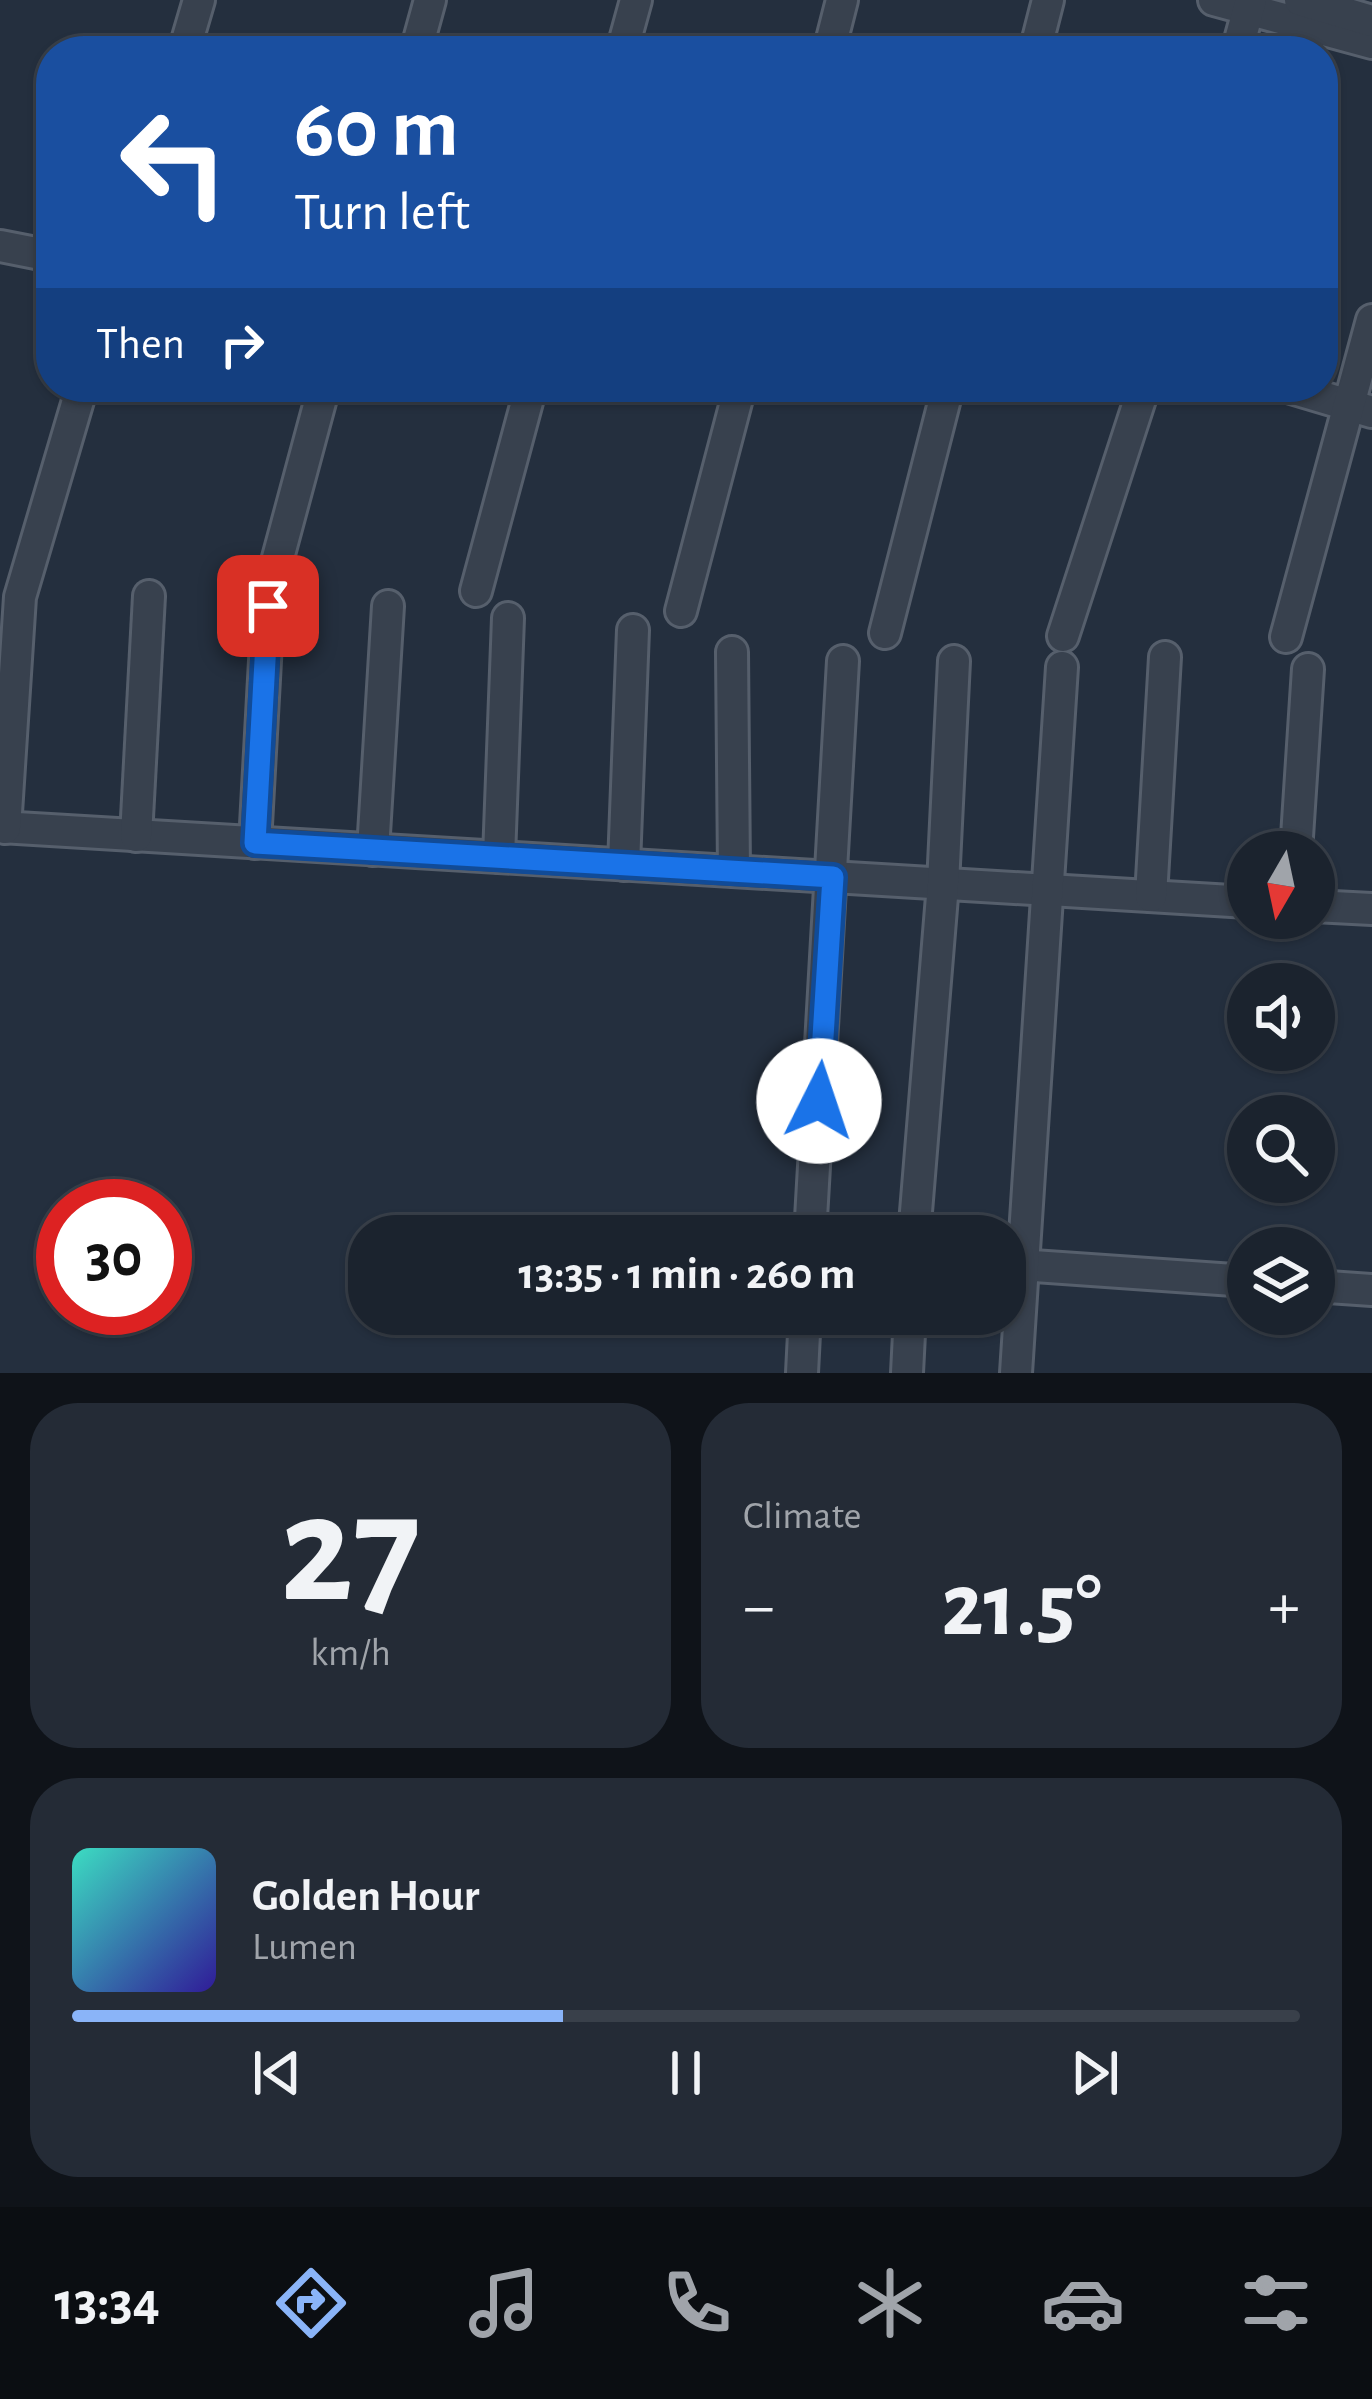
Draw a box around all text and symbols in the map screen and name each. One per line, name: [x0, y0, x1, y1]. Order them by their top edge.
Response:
icon: left: [96, 84, 252, 240]
text: 60 m: [294, 88, 459, 172]
text: Turn left: [294, 186, 470, 240]
icon: right: [209, 312, 275, 378]
text: Then: [96, 322, 185, 367]
pin: [217, 555, 319, 657]
icon: arrive: [235, 573, 301, 639]
north arrow: [1227, 831, 1335, 939]
map controls: [1227, 831, 1335, 1335]
button: sound: [1227, 963, 1335, 1071]
position arrow: [756, 1038, 882, 1164]
button: search: [1227, 1095, 1335, 1203]
speed limit sign: 30: [36, 1179, 192, 1335]
button: layers: [1227, 1227, 1335, 1335]
text: 13:35 · 1 min · 260 m: [519, 1252, 855, 1297]
text: 27: [280, 1474, 421, 1630]
text: Climate: [743, 1497, 861, 1536]
text: 21.5°: [941, 1562, 1102, 1652]
text: −: [743, 1574, 775, 1640]
text: +: [1268, 1574, 1300, 1640]
text: km/h: [310, 1634, 391, 1673]
text: Golden Hour: [252, 1874, 479, 1919]
text: Lumen: [252, 1928, 357, 1967]
icon: previous: [244, 2040, 310, 2106]
icon: pause: [653, 2040, 719, 2106]
icon: next: [1062, 2040, 1128, 2106]
icon: directions: [269, 2261, 353, 2345]
icon: music: [462, 2261, 546, 2345]
icon: phone: [655, 2261, 739, 2345]
icon: climate: [848, 2261, 932, 2345]
icon: car: [1041, 2261, 1125, 2345]
icon: filters: [1234, 2261, 1318, 2345]
text: 13:34: [54, 2276, 160, 2330]

